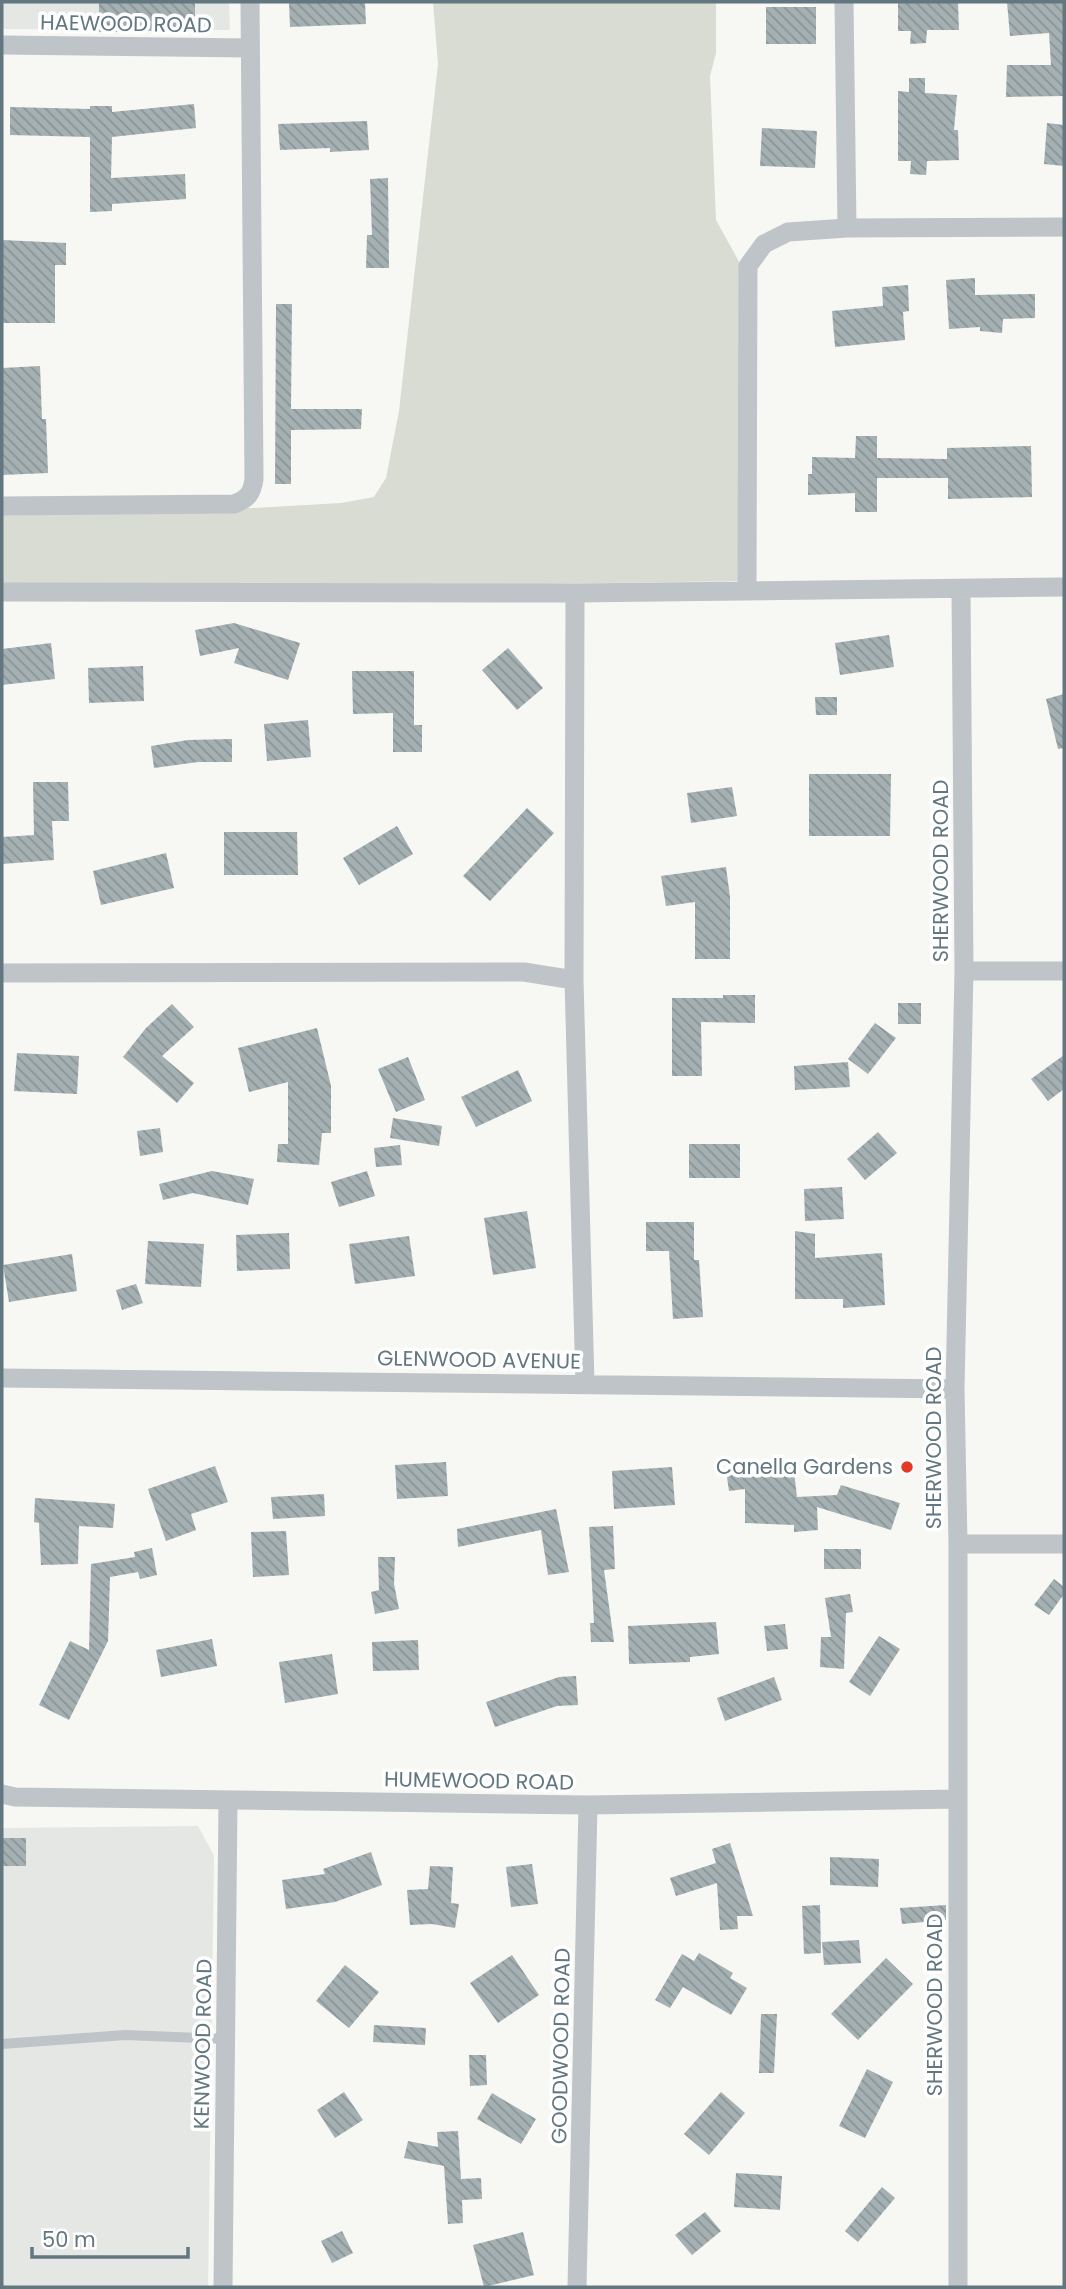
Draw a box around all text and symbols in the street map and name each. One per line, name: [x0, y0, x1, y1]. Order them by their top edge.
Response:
street label: HAEWOOD ROAD: [40, 8, 212, 39]
street label: SHERWOOD ROAD: [926, 780, 955, 962]
street label: GLENWOOD AVENUE: [377, 1343, 581, 1376]
street label: SHERWOOD ROAD: [919, 1347, 948, 1529]
place label: Canella Gardens: [716, 1452, 893, 1481]
marker: Canella Gardens: [899, 1459, 915, 1475]
street label: HUMEWOOD ROAD: [384, 1764, 574, 1797]
street label: SHERWOOD ROAD: [920, 1914, 949, 2096]
street label: GOODWOOD ROAD: [544, 1948, 577, 2144]
street label: KENWOOD ROAD: [187, 1959, 218, 2129]
scale bar: [32, 2216, 187, 2260]
text: 50 m: [42, 2225, 96, 2254]

